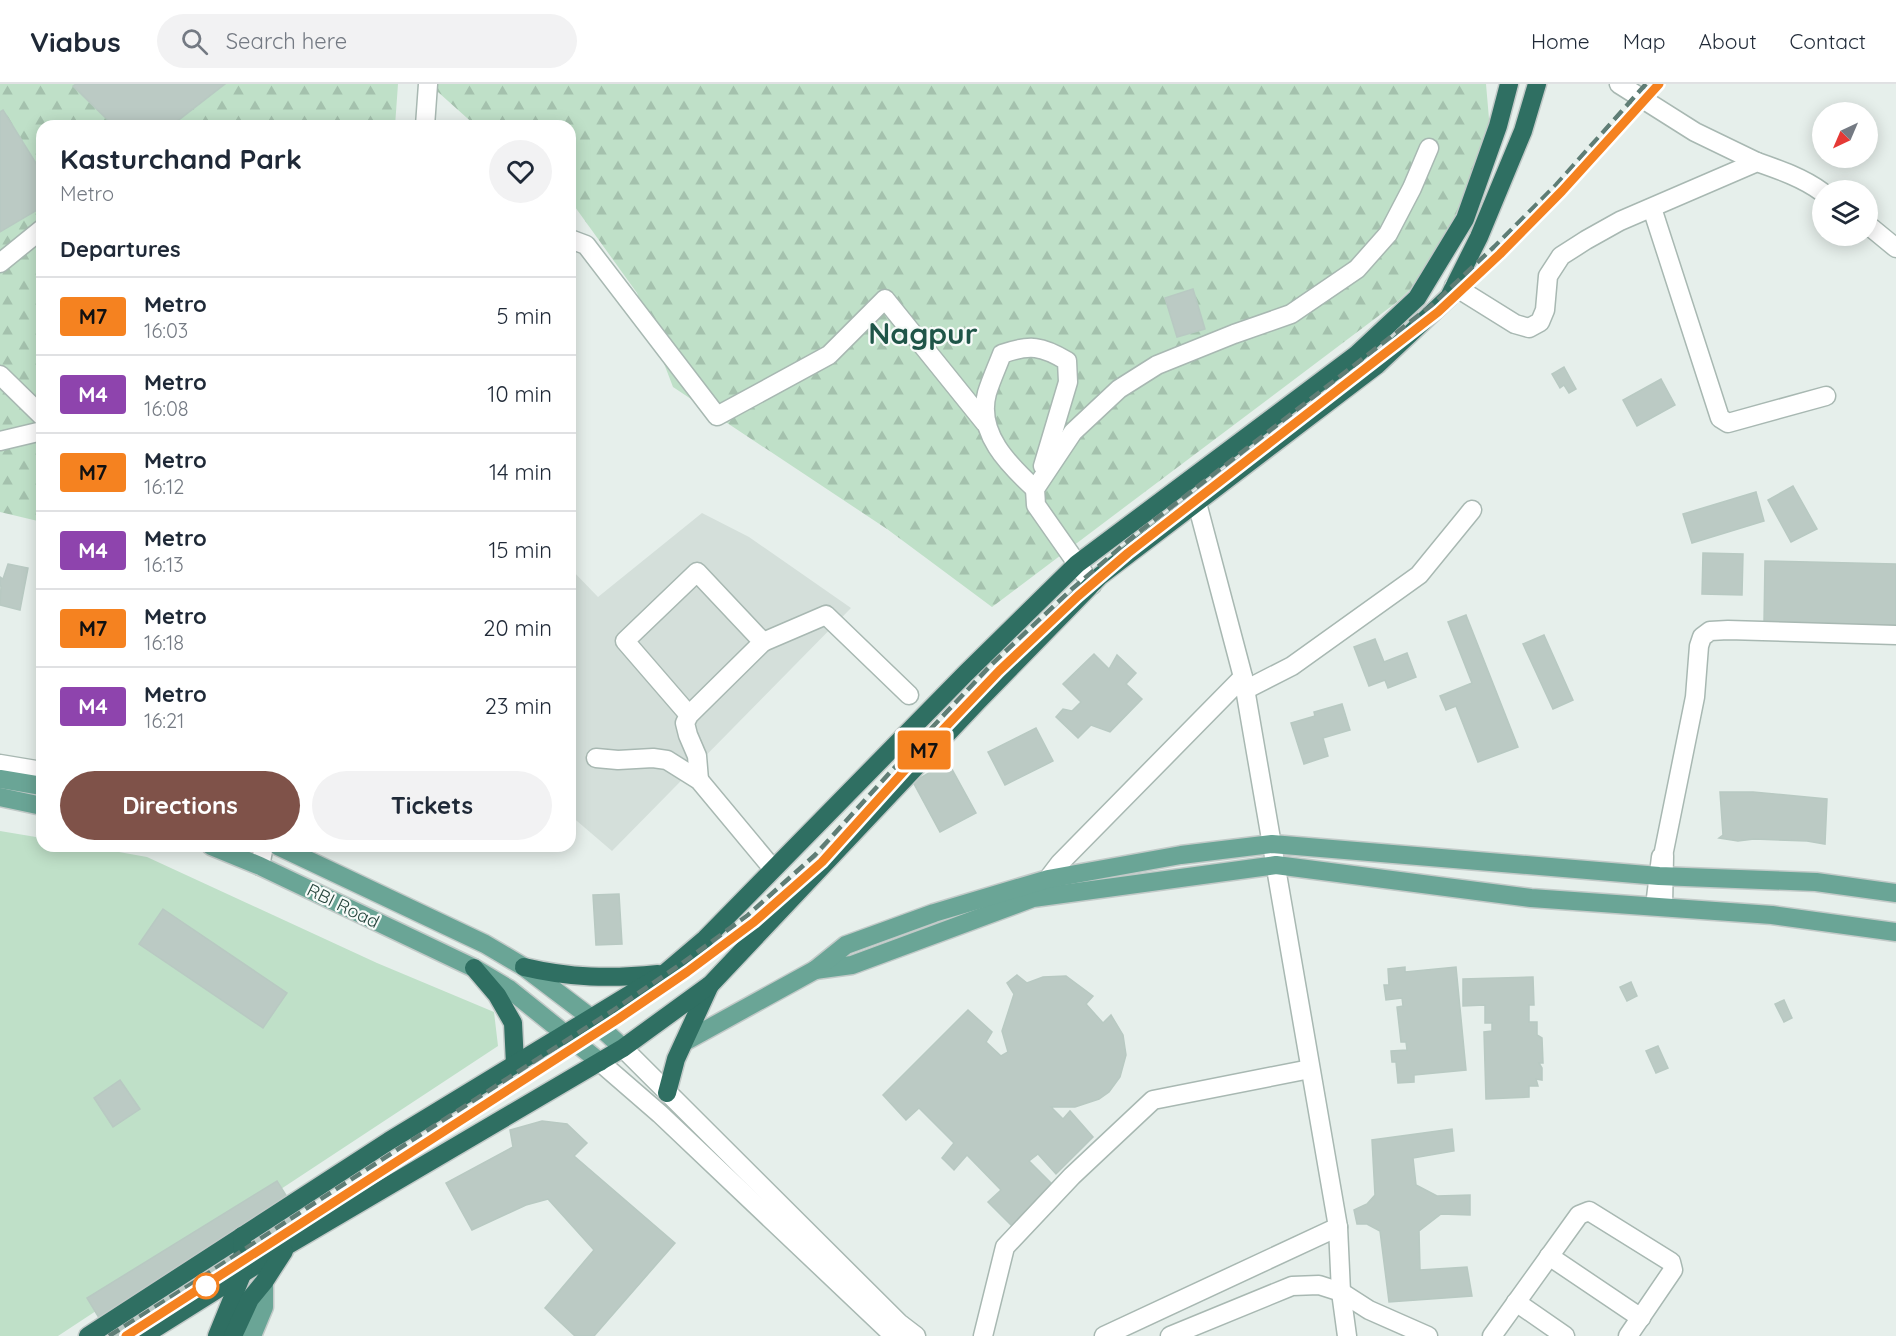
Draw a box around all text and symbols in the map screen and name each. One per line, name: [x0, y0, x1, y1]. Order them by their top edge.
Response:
search box: [157, 14, 577, 68]
text: Viabus: [30, 24, 121, 59]
icon: search: [178, 25, 211, 58]
text: Search here: [226, 27, 347, 55]
text: Home: [1531, 28, 1590, 54]
text: Map: [1623, 28, 1666, 54]
text: About: [1699, 28, 1757, 54]
text: Contact: [1790, 28, 1866, 54]
north arrow: [1812, 102, 1878, 168]
map controls: [1812, 102, 1878, 246]
button: heart: [489, 140, 552, 203]
text: Kasturchand Park: [60, 141, 302, 176]
button: layers: [1812, 180, 1878, 246]
text: Metro: [60, 181, 114, 206]
text: Departures: [60, 235, 181, 263]
text: Metro: [144, 290, 207, 318]
text: 5 min: [497, 302, 552, 330]
text: M7: [79, 303, 107, 329]
district label: Nagpur: [868, 314, 978, 352]
text: 16:03: [144, 318, 188, 343]
text: Metro: [144, 368, 207, 396]
text: 10 min: [487, 380, 552, 408]
text: M4: [78, 381, 108, 407]
text: 16:08: [144, 396, 189, 421]
text: Metro: [144, 446, 207, 474]
text: 14 min: [489, 458, 552, 486]
text: M7: [79, 459, 107, 485]
text: 16:12: [144, 474, 184, 499]
text: Metro: [144, 524, 207, 552]
text: 15 min: [488, 536, 552, 564]
text: M4: [78, 537, 108, 563]
text: 16:13: [144, 552, 184, 577]
text: Metro: [144, 602, 207, 630]
text: 20 min: [483, 614, 552, 642]
text: M7: [79, 615, 107, 641]
text: 16:18: [144, 630, 184, 655]
text: Metro: [144, 680, 207, 708]
text: 23 min: [485, 692, 552, 720]
text: M4: [78, 693, 108, 719]
text: 16:21: [144, 708, 184, 733]
line badge: M7: [897, 730, 951, 770]
text: M7: [910, 737, 938, 763]
button: Directions: [60, 771, 300, 840]
button: Tickets: [312, 771, 552, 840]
street label: RBI Road: [303, 878, 383, 933]
unlabelled marker: [193, 1273, 219, 1299]

